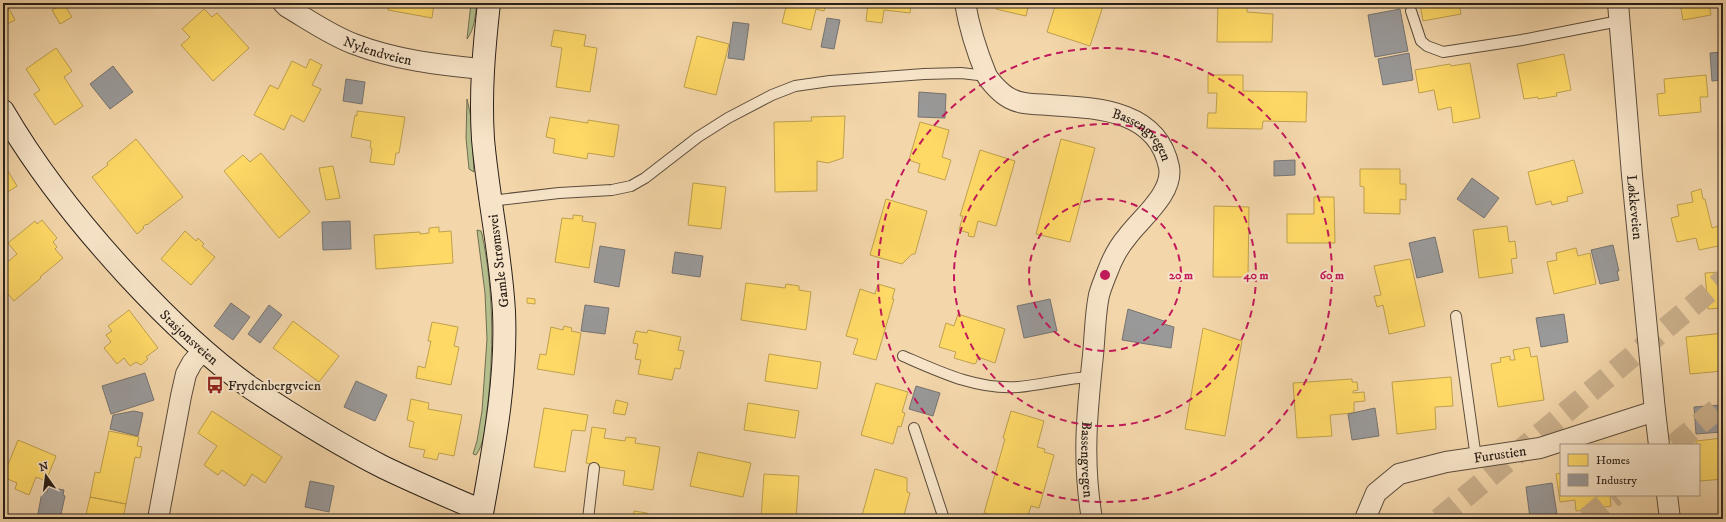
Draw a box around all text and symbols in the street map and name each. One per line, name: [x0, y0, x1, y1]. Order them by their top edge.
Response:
street label: Nylendveien: [340, 33, 414, 70]
street label: Bassengvegen: [1110, 105, 1175, 164]
street label: Løkkeveien: [1622, 174, 1646, 241]
street label: Gamle Strømsvei: [484, 213, 514, 309]
centre of rings: [1098, 268, 1112, 282]
text: 20 m: [1169, 268, 1193, 283]
text: 40 m: [1243, 268, 1268, 283]
text: 60 m: [1320, 268, 1344, 283]
street label: Stasjonsveien: [156, 306, 222, 370]
bus stop icon: Frydenbergveien: [205, 375, 225, 395]
place label: Frydenbergveien: [228, 377, 322, 395]
street label: Bassengvegen: [1076, 421, 1097, 499]
street label: Furustien: [1473, 442, 1528, 468]
legend: [1560, 444, 1700, 496]
text: Homes: [1596, 453, 1630, 468]
north arrow: [26, 456, 66, 496]
text: N: [38, 459, 50, 475]
text: Industry: [1596, 473, 1637, 488]

